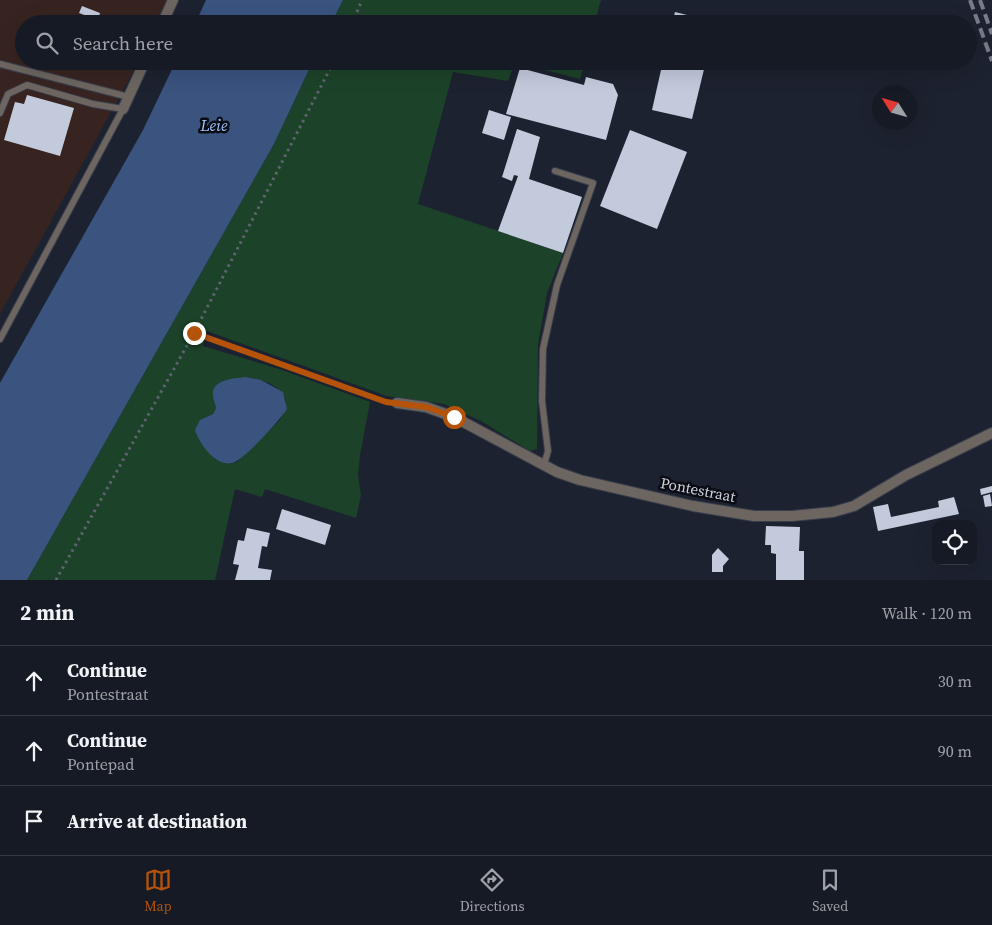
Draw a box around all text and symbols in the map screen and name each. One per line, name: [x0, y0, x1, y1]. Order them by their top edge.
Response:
search box: [15, 15, 977, 70]
icon: search: [33, 29, 61, 57]
text: Search here: [73, 30, 173, 56]
north arrow: [872, 85, 917, 130]
water label: Leie: [200, 114, 228, 136]
route end: [183, 322, 206, 345]
route start: [443, 406, 466, 429]
street label: Pontestraat: [659, 472, 738, 507]
map controls: [932, 520, 977, 565]
button: locate: [932, 520, 977, 565]
text: 2 min: [20, 598, 75, 627]
text: Walk · 120 m: [882, 602, 972, 624]
text: Continue: [67, 657, 147, 683]
icon: ahead: [20, 667, 48, 695]
text: 30 m: [938, 670, 972, 692]
text: Pontestraat: [67, 683, 148, 705]
text: Continue: [67, 727, 147, 753]
icon: ahead: [20, 737, 48, 765]
text: 90 m: [938, 740, 972, 762]
text: Pontepad: [67, 753, 134, 775]
icon: arrive: [20, 807, 48, 835]
text: Arrive at destination: [67, 808, 247, 834]
tab: Map: [144, 866, 172, 916]
tab: Directions: [460, 866, 524, 916]
tab: Saved: [812, 866, 848, 916]

